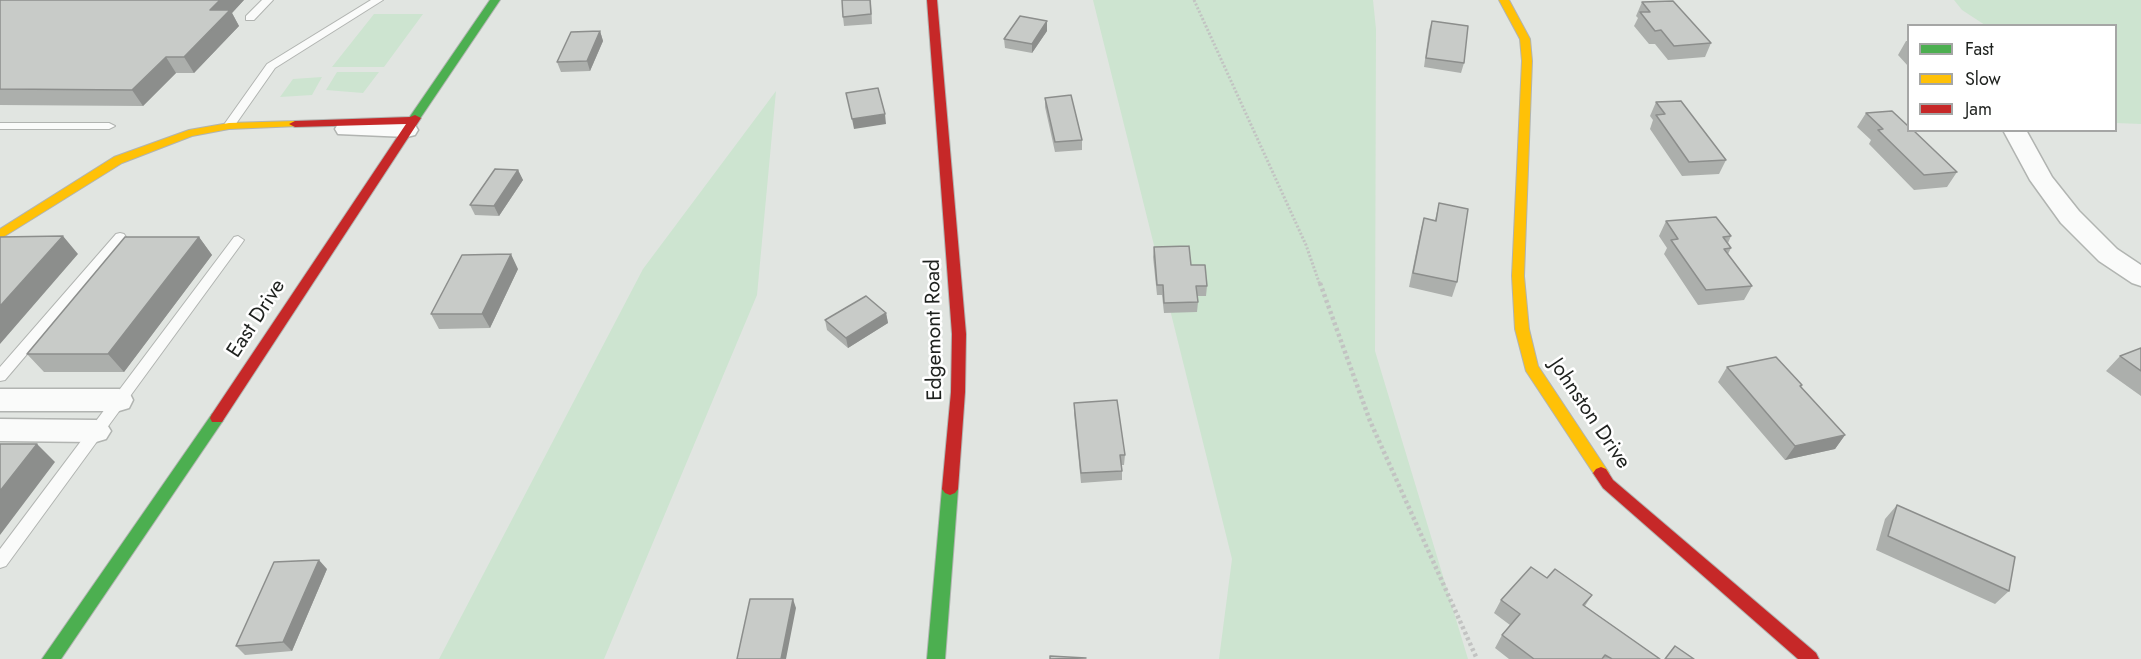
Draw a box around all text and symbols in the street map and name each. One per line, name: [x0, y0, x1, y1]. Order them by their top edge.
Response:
legend: [1907, 24, 2117, 132]
text: Fast: [1965, 36, 1994, 62]
text: Slow: [1965, 66, 2001, 92]
text: Jam: [1965, 96, 1992, 122]
street label: Edgemont Road: [921, 259, 949, 401]
street label: East Drive: [222, 275, 292, 363]
street label: Johnston Drive: [1543, 354, 1635, 474]

